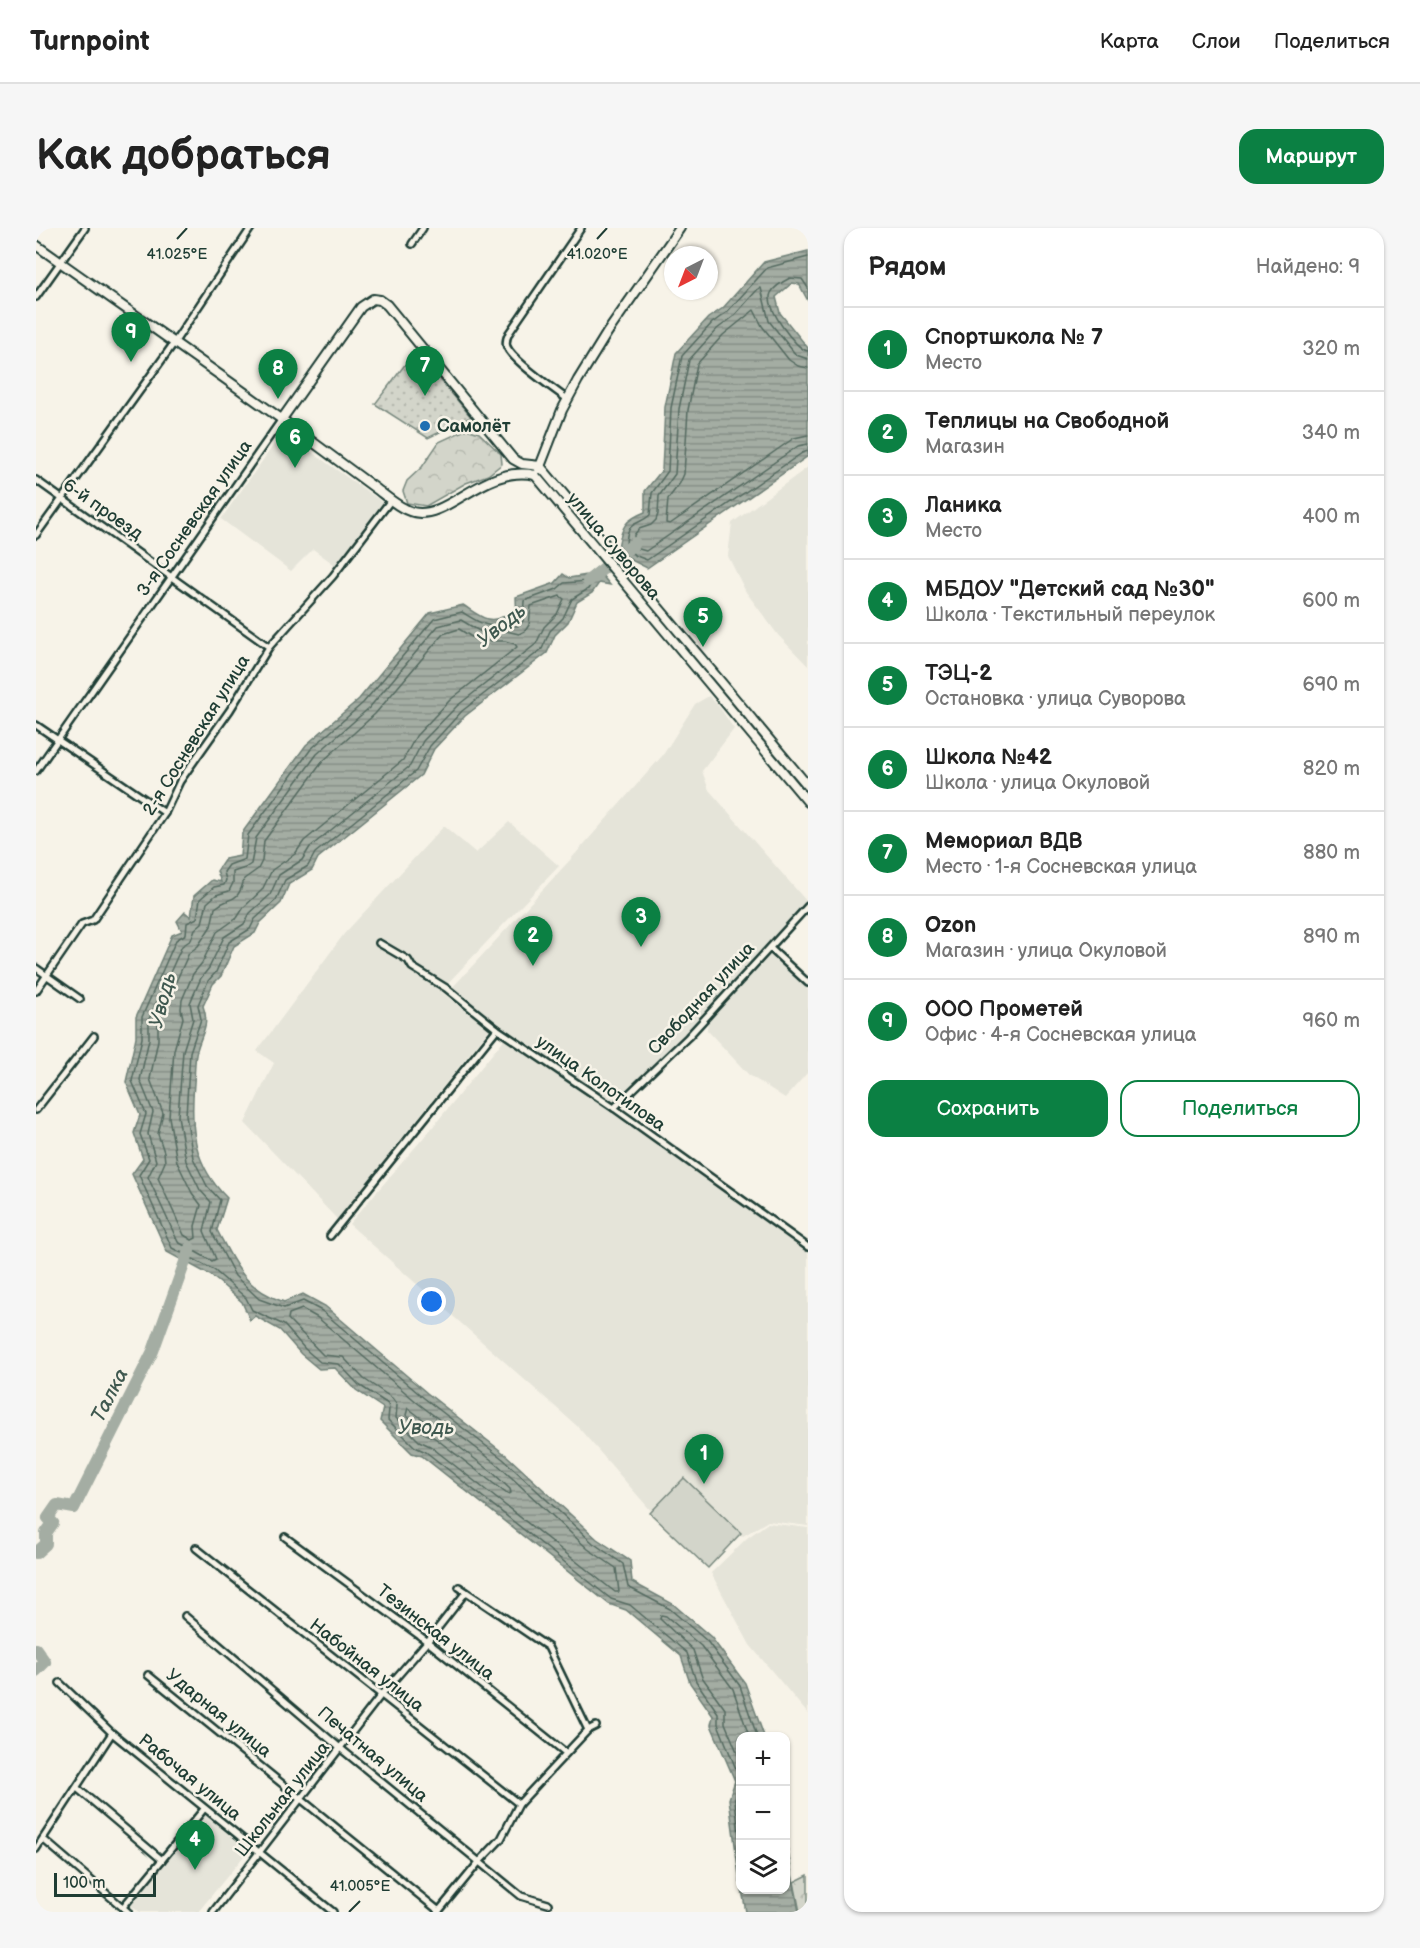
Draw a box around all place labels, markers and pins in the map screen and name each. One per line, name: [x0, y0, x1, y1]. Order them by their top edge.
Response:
pin: 9: [112, 312, 151, 362]
pin: 7: [406, 346, 444, 396]
pin: 8: [258, 350, 298, 399]
place label: Самолёт: [437, 416, 511, 437]
pin: 6: [276, 418, 314, 468]
marker: Самолёт: [418, 419, 432, 433]
pin: 5: [684, 598, 722, 647]
pin: 3: [622, 898, 660, 947]
pin: 2: [514, 916, 552, 966]
pin: 1: [684, 1434, 724, 1484]
pin: 4: [176, 1820, 214, 1870]

